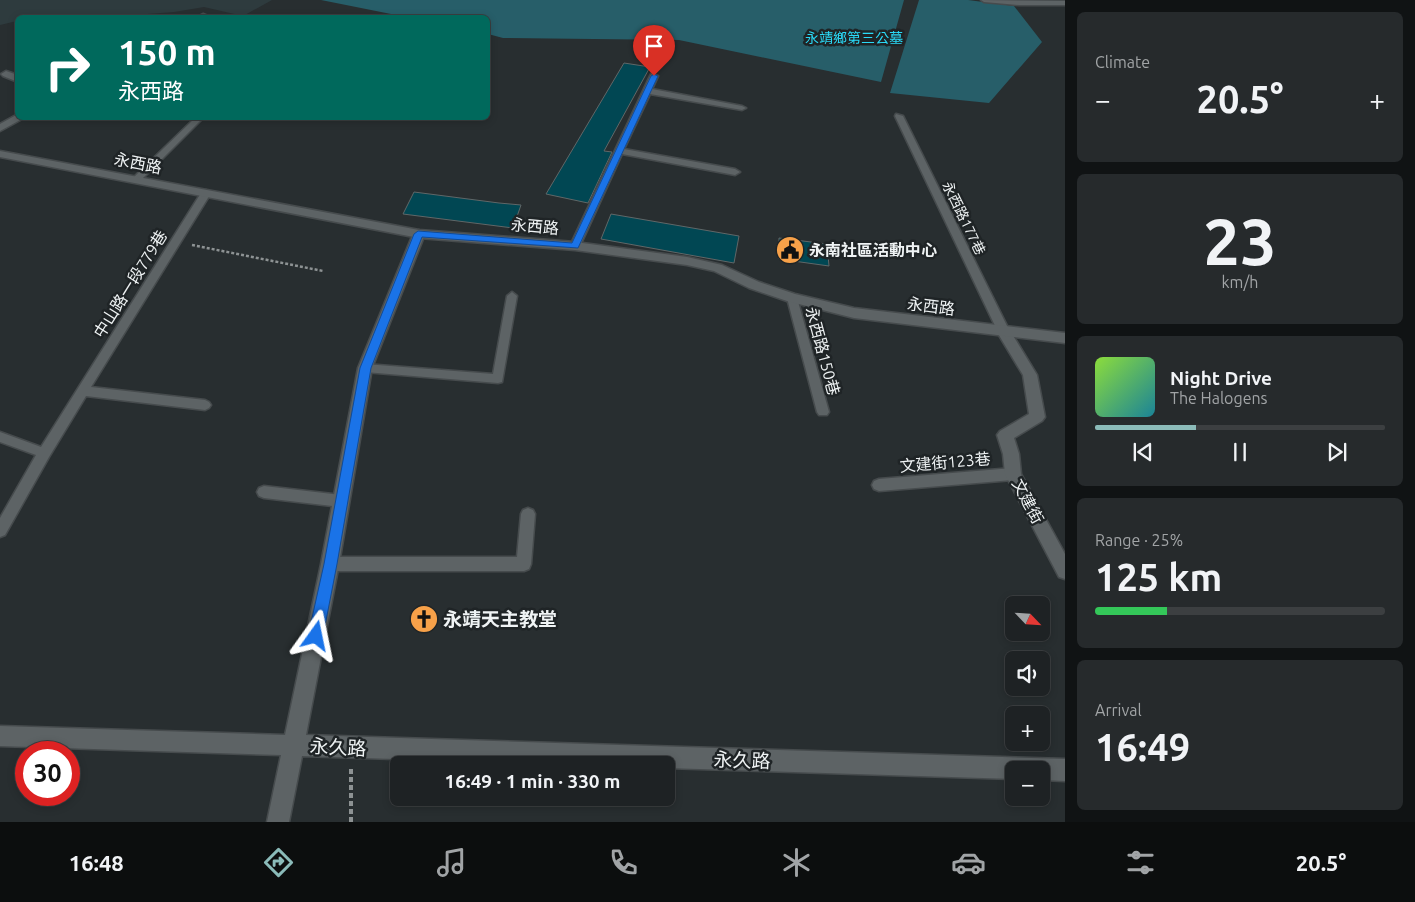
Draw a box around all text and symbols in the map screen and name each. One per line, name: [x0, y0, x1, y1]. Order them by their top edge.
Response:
pin: [633, 25, 675, 76]
park label: 永靖鄉第三公墓: [805, 30, 903, 46]
text: 150 m: [118, 32, 216, 72]
icon: arrive: [640, 32, 668, 60]
icon: right: [35, 35, 100, 100]
text: Climate: [1095, 53, 1150, 71]
text: 永西路: [118, 78, 184, 103]
text: 20.5°: [1196, 78, 1284, 120]
text: −: [1095, 84, 1111, 115]
text: +: [1369, 84, 1385, 115]
street label: 永西路: [113, 150, 163, 176]
street label: 永西路177巷: [939, 179, 989, 257]
text: 23: [1203, 204, 1277, 277]
street label: 永西路: [510, 215, 560, 237]
street label: 中山路一段779巷: [90, 227, 170, 341]
public building icon: 永南社區活動中心: [775, 235, 805, 265]
place label: 永南社區活動中心: [809, 241, 937, 259]
text: km/h: [1222, 273, 1258, 291]
street label: 永西路: [906, 294, 956, 318]
street label: 永西路150巷: [803, 305, 843, 397]
text: Night Drive: [1170, 367, 1272, 389]
text: The Halogens: [1170, 389, 1268, 407]
icon: previous: [1129, 438, 1157, 466]
icon: pause: [1226, 438, 1254, 466]
icon: next: [1323, 438, 1351, 466]
street label: 文建街123巷: [899, 449, 991, 475]
street label: 文建街: [1009, 476, 1047, 526]
text: Range · 25%: [1095, 531, 1183, 549]
text: 125 km: [1095, 556, 1222, 598]
north arrow: [1005, 596, 1050, 641]
map controls: [1005, 596, 1050, 806]
church icon: 永靖天主教堂: [409, 604, 439, 634]
place label: 永靖天主教堂: [443, 608, 557, 630]
position arrow: [289, 609, 341, 661]
button: sound: [1005, 651, 1050, 696]
text: Arrival: [1095, 701, 1142, 719]
button: +: [1005, 706, 1050, 751]
text: 16:49: [1095, 726, 1190, 768]
street label: 永久路: [309, 735, 367, 759]
speed limit sign: 30: [15, 741, 80, 806]
street label: 永久路: [713, 748, 771, 772]
button: −: [1005, 761, 1050, 806]
text: 16:49 · 1 min · 330 m: [445, 770, 620, 792]
icon: directions: [261, 845, 296, 880]
icon: music: [434, 845, 469, 880]
icon: phone: [606, 845, 641, 880]
icon: climate: [779, 845, 814, 880]
icon: car: [951, 845, 986, 880]
icon: filters: [1123, 845, 1158, 880]
text: 16:48: [69, 850, 124, 875]
text: 20.5°: [1296, 850, 1346, 875]

